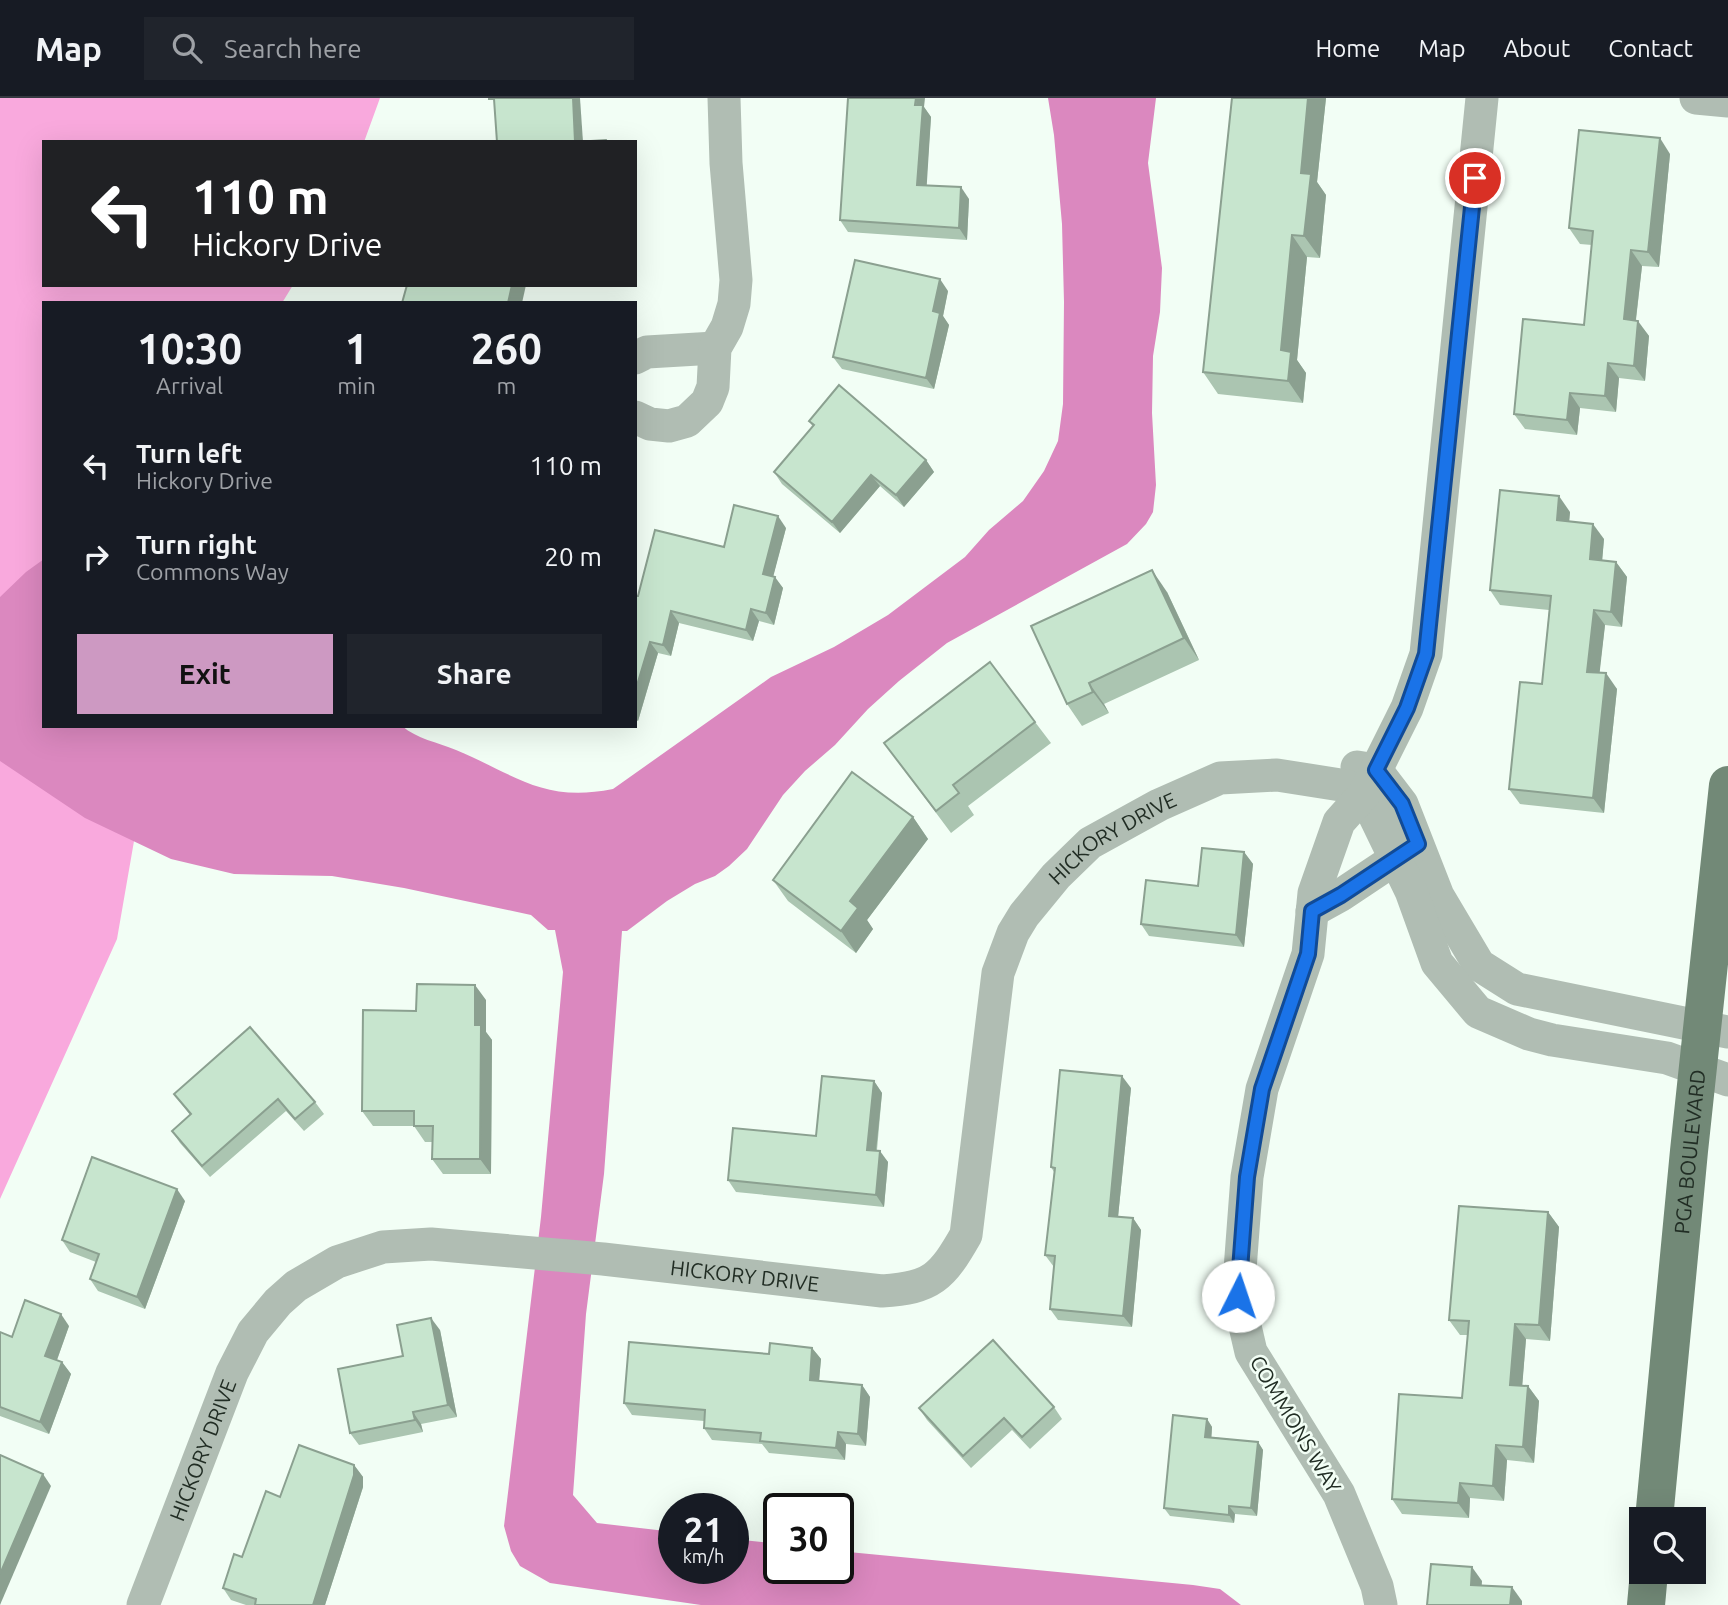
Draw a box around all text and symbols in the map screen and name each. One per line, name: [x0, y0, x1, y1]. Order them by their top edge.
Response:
search box: [144, 17, 634, 80]
icon: search: [168, 29, 206, 67]
text: Map: [35, 30, 102, 67]
text: Search here: [224, 34, 362, 63]
text: Home: [1315, 35, 1380, 62]
text: Map: [1418, 35, 1465, 62]
text: About: [1503, 35, 1570, 62]
text: Contact: [1608, 35, 1693, 62]
pin: [1445, 148, 1505, 208]
icon: arrive: [1456, 159, 1494, 197]
icon: left: [77, 168, 168, 259]
text: 110 m: [192, 168, 329, 223]
text: Hickory Drive: [192, 226, 382, 262]
text: 10:30: [137, 325, 242, 372]
text: 1: [345, 325, 368, 372]
text: 260: [471, 325, 542, 372]
text: Arrival: [156, 373, 223, 398]
text: min: [337, 373, 376, 398]
text: m: [496, 373, 516, 398]
text: Turn left: [136, 439, 242, 468]
icon: left: [77, 447, 115, 485]
text: 110 m: [530, 451, 602, 480]
text: Hickory Drive: [136, 468, 273, 493]
text: Turn right: [136, 530, 257, 559]
icon: right: [77, 538, 115, 576]
text: 20 m: [544, 542, 602, 571]
text: Commons Way: [136, 559, 289, 584]
button: Exit: [77, 634, 333, 714]
button: Share: [347, 634, 602, 714]
street label: HICKORY DRIVE: [1043, 787, 1180, 889]
street label: PGA BOULEVARD: [1669, 1068, 1710, 1235]
street label: HICKORY DRIVE: [669, 1255, 820, 1296]
position arrow: [1201, 1259, 1275, 1333]
street label: COMMONS WAY: [1246, 1351, 1346, 1497]
street label: HICKORY DRIVE: [164, 1376, 240, 1524]
speed limit sign: 30: [763, 1493, 854, 1584]
map controls: [1629, 1507, 1706, 1584]
button: search: [1629, 1507, 1706, 1584]
text: 21: [684, 1509, 723, 1549]
text: km/h: [683, 1546, 724, 1566]

